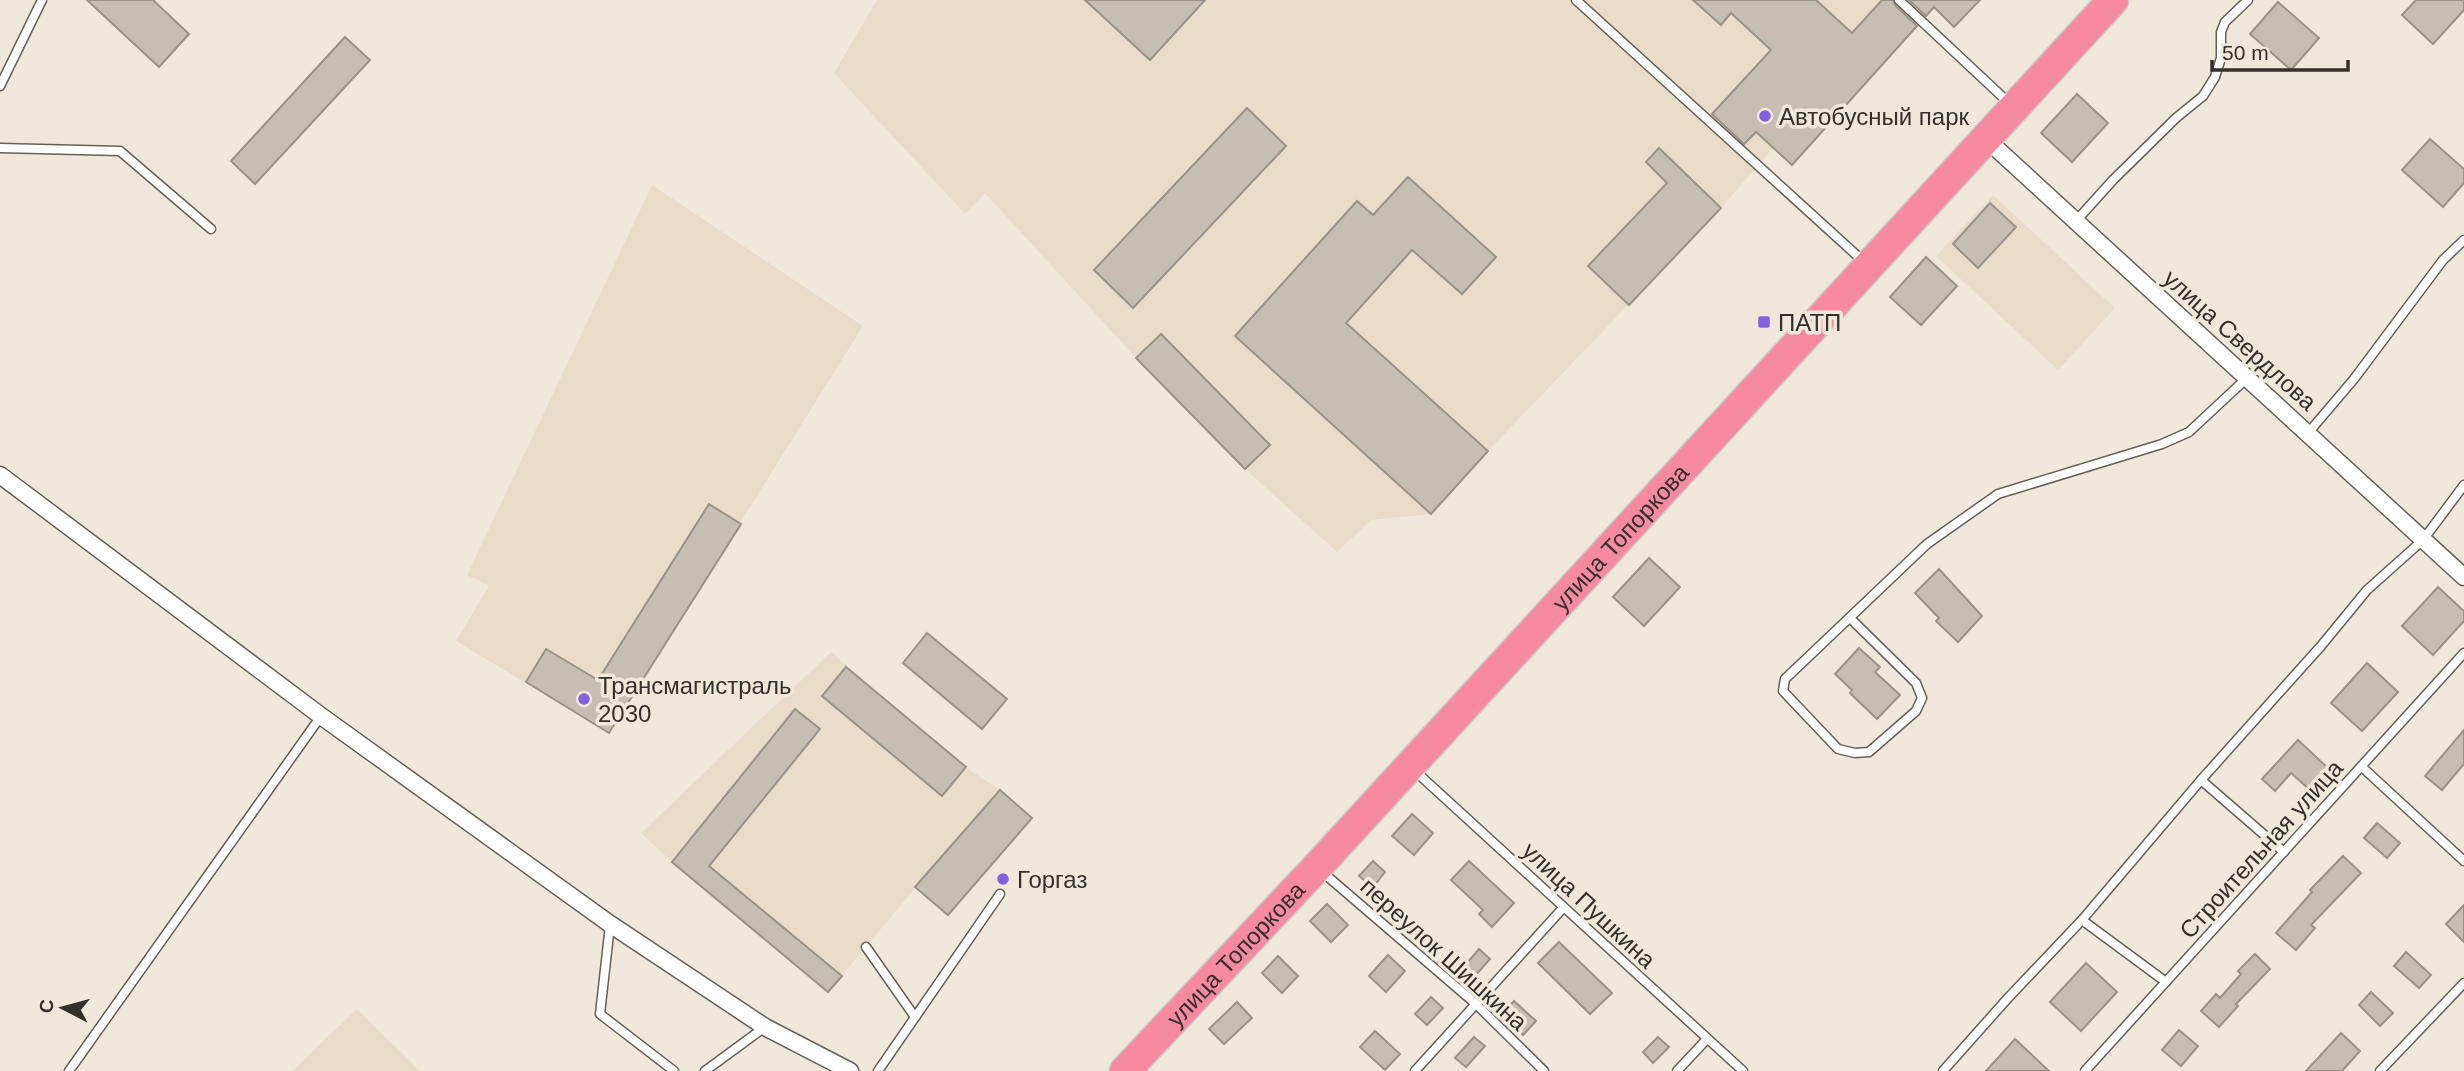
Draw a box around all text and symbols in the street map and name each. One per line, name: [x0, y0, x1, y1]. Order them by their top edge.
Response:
scale bar: [2212, 28, 2348, 72]
text: 50 m: [2222, 41, 2269, 64]
place label: Автобусный парк: [1779, 103, 1970, 130]
marker: Автобусный парк: [1757, 108, 1773, 124]
street label: улица Свердлова: [2158, 264, 2322, 416]
place label: ПАТП: [1778, 309, 1841, 336]
marker: ПАТП: [1756, 314, 1772, 330]
street label: улица Топоркова: [1546, 458, 1694, 616]
place label: Трансмагистраль 2030: [598, 672, 791, 727]
marker: Трансмагистраль 2030: [576, 691, 592, 707]
street label: Строительная улица: [2174, 754, 2349, 944]
street label: улица Пушкина: [1517, 837, 1661, 974]
place label: Горгаз: [1017, 866, 1087, 893]
marker: Горгаз: [995, 871, 1011, 887]
street label: переулок Шишкина: [1355, 872, 1533, 1036]
street label: улица Топоркова: [1161, 875, 1310, 1032]
north arrow: [28, 973, 98, 1043]
text: С: [35, 998, 58, 1014]

